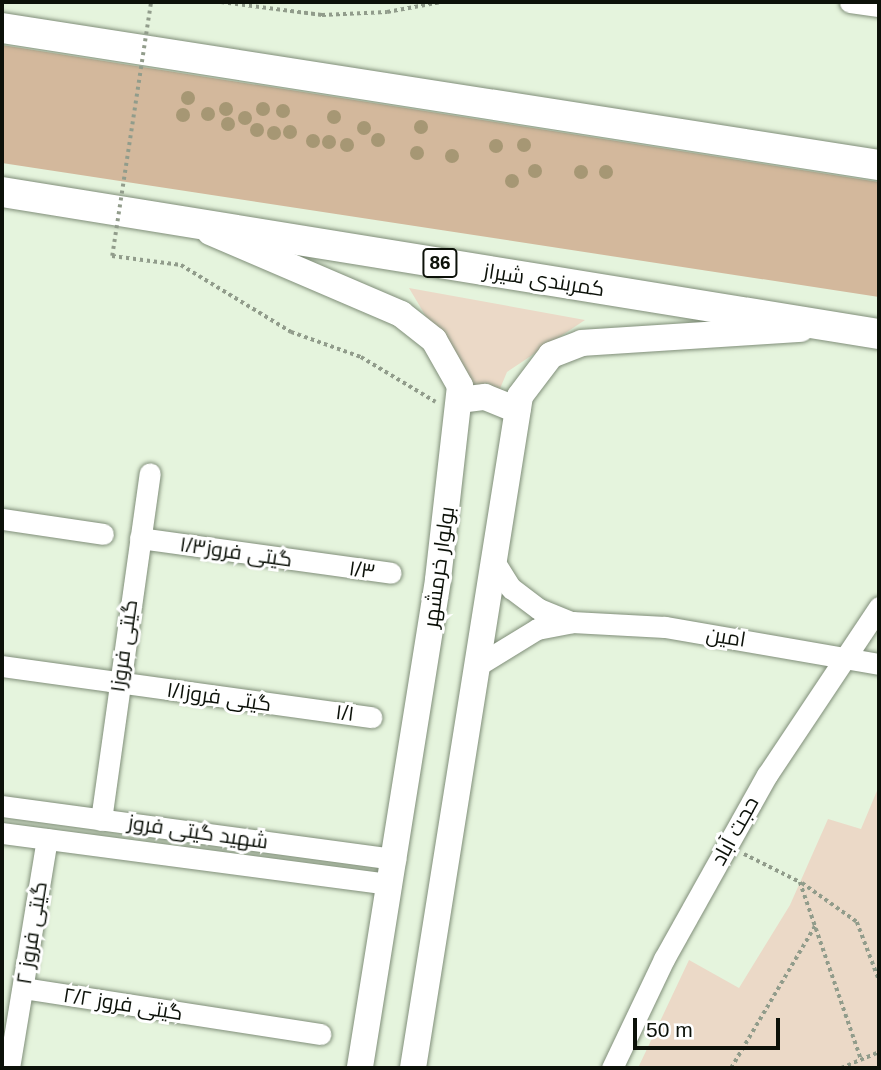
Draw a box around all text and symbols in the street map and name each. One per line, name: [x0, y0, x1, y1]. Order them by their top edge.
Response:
road number: 86: [421, 247, 459, 278]
street label: کمربندی شیراز: [482, 258, 606, 302]
street label: بولوار خرمشهر: [418, 505, 460, 629]
street label: ۱/۳گیتی فروز: [178, 532, 294, 572]
street label: ۱/۳: [347, 556, 377, 584]
street label: ۱گیتی فروز: [105, 598, 143, 694]
street label: امین: [704, 621, 748, 653]
street label: ۱/۱گیتی فروز: [165, 677, 273, 717]
street label: ۱/۱: [334, 699, 356, 727]
street label: حجت آباد: [706, 792, 764, 870]
street label: شهید گیتی فروز: [126, 810, 270, 854]
street label: گیتی فروز ۲: [11, 880, 53, 986]
street label: گیتی فروز ۲/۲: [61, 982, 185, 1026]
scale bar: [636, 1004, 783, 1048]
text: 50 m: [646, 1018, 693, 1041]

